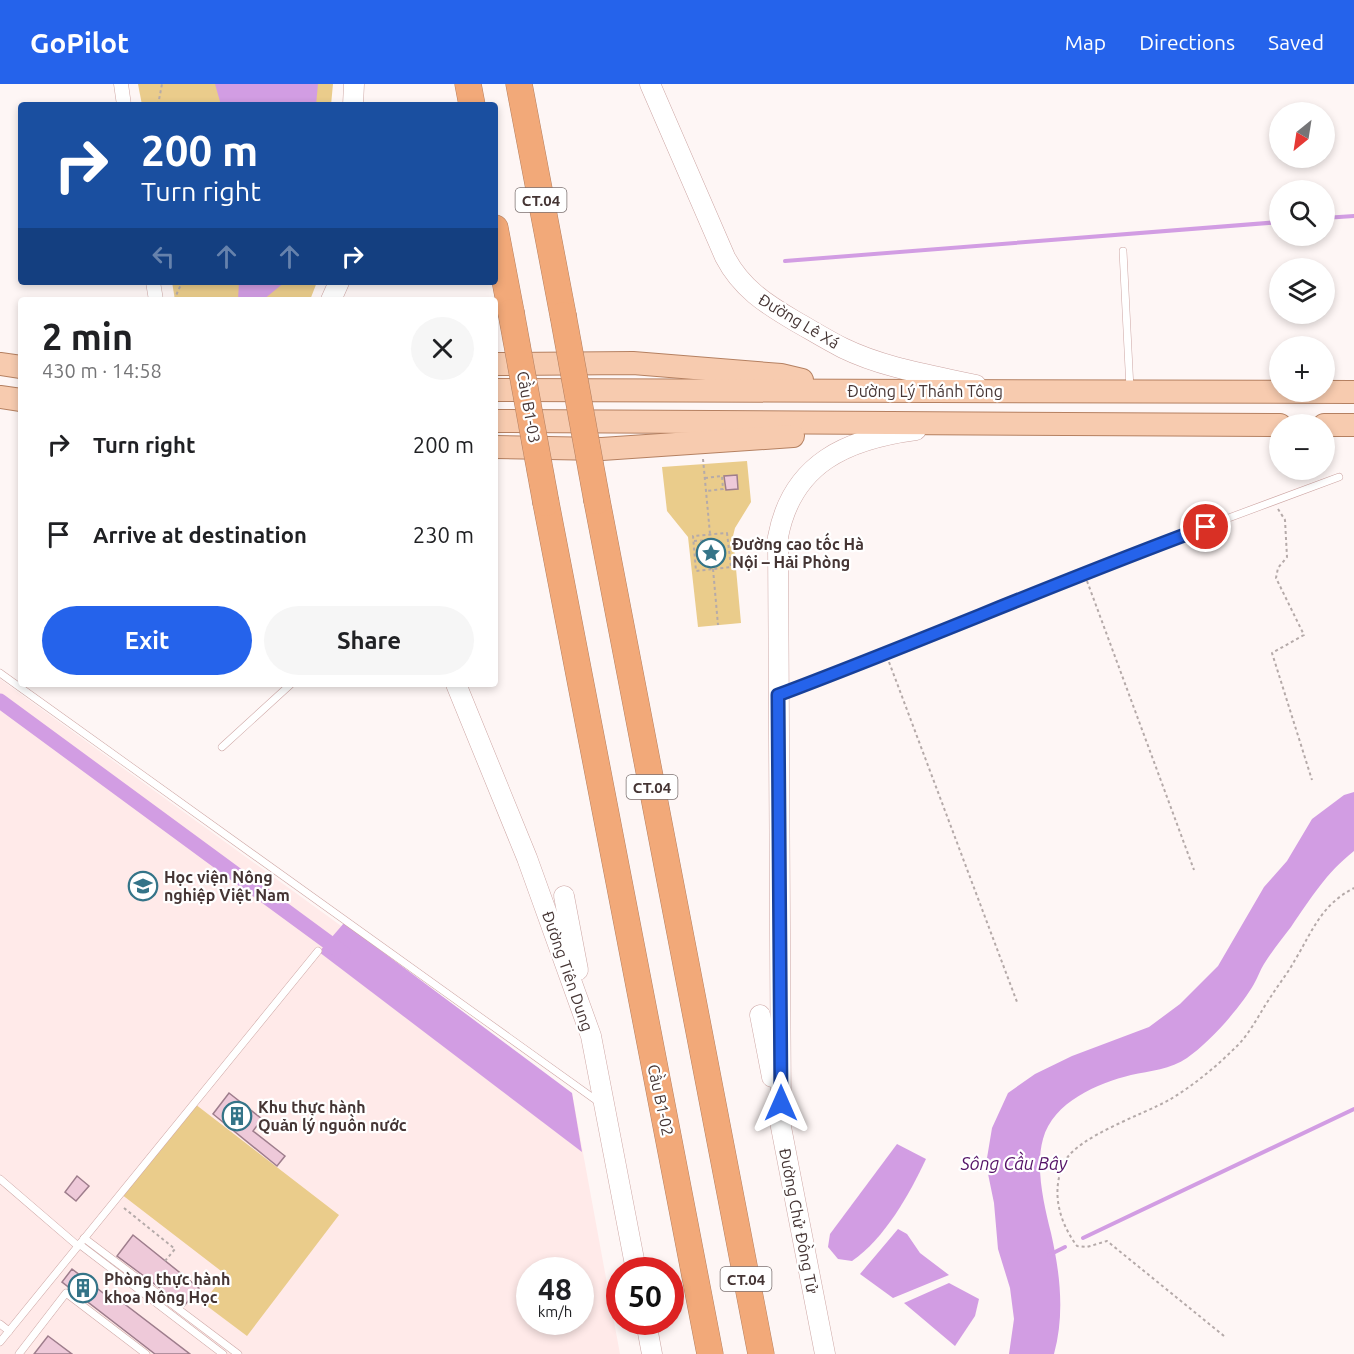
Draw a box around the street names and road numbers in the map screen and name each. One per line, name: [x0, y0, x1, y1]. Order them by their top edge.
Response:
road number: CT.04: [516, 188, 566, 212]
street label: Đường Lê Xá: [755, 290, 843, 352]
street label: Cầu B1-03: [514, 369, 547, 444]
street label: Đường Lý Thánh Tông: [847, 382, 1003, 400]
road number: CT.04: [626, 775, 678, 799]
street label: Đường Tiên Dung: [539, 909, 597, 1033]
street label: Cầu B1-02: [645, 1062, 680, 1137]
street label: Đường Chử Đồng Tử: [776, 1146, 825, 1296]
road number: CT.04: [720, 1267, 771, 1291]

